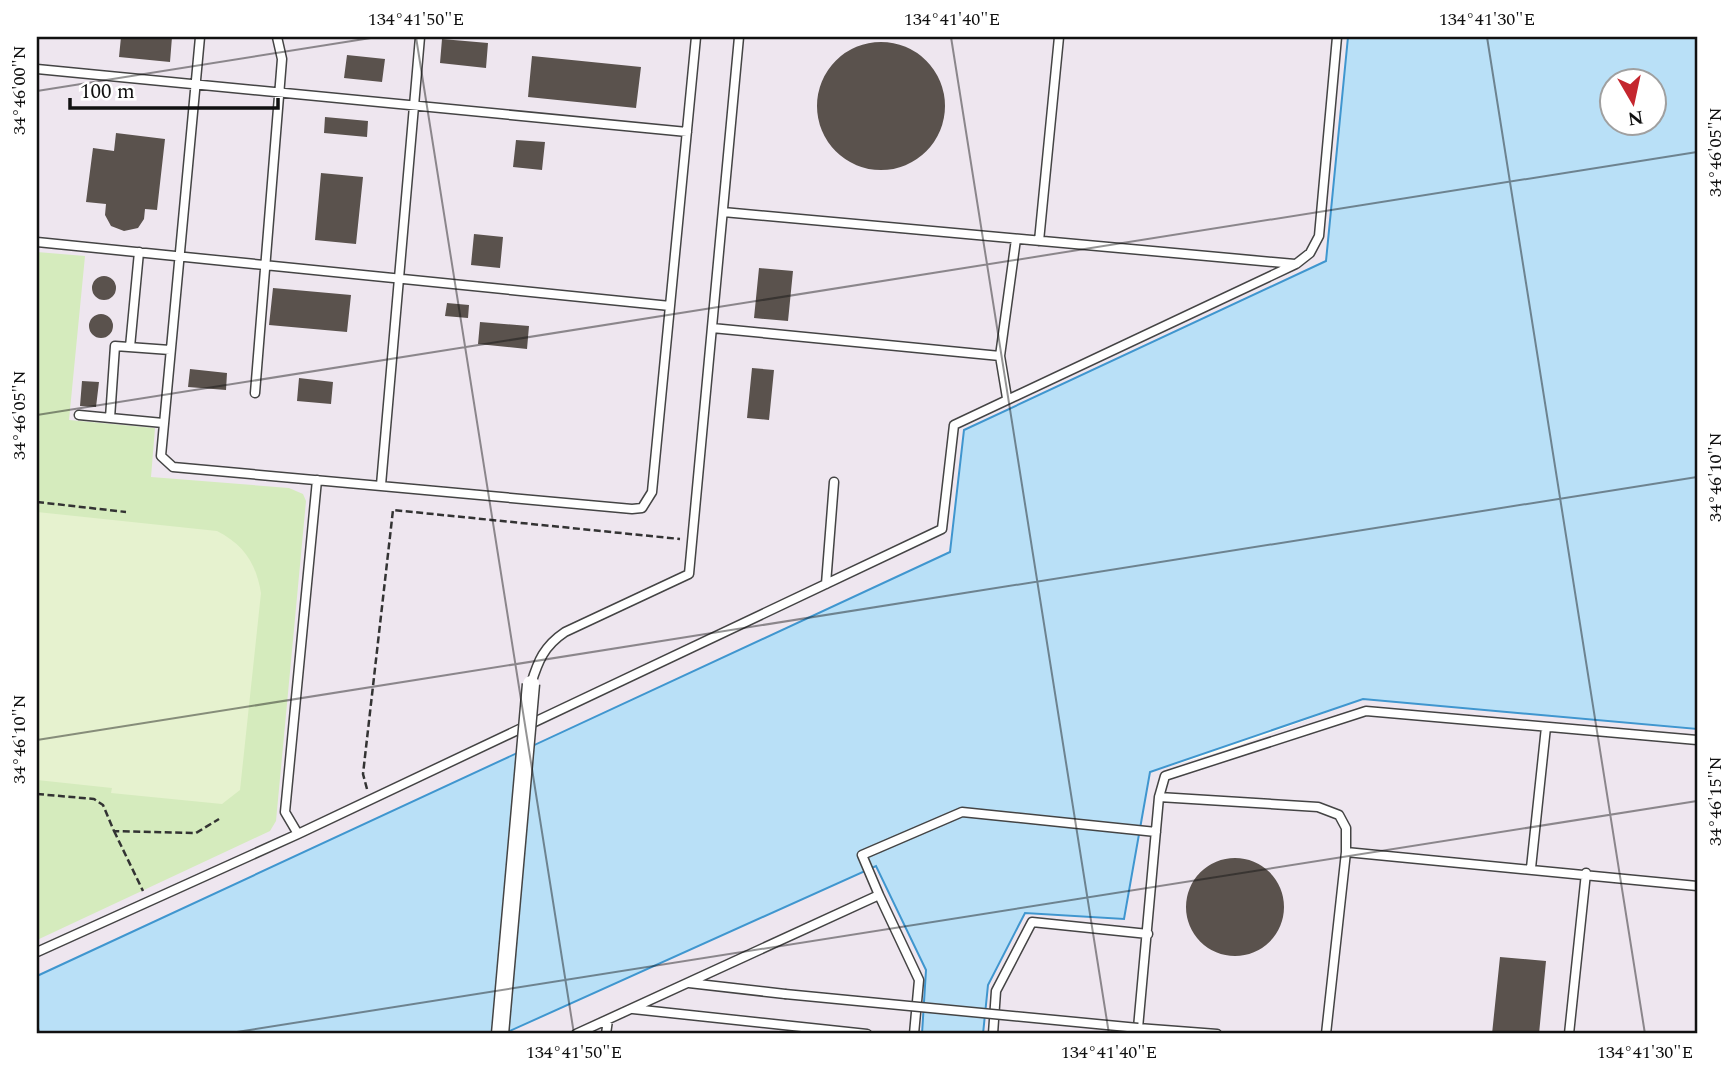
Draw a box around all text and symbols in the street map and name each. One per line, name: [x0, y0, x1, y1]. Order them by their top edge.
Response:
text: 134°41'50"E: [368, 6, 464, 33]
text: 134°41'40"E: [904, 6, 1000, 33]
text: 134°41'30"E: [1439, 6, 1535, 33]
text: 34°46'00"N: [6, 45, 33, 135]
scale bar: [70, 66, 278, 110]
north arrow: [1598, 66, 1668, 136]
text: 100 m: [80, 76, 135, 108]
text: N: [1625, 102, 1645, 133]
text: 34°46'05"N: [1702, 107, 1729, 197]
text: 34°46'05"N: [6, 370, 33, 460]
text: 34°46'10"N: [1702, 432, 1729, 522]
text: 34°46'10"N: [6, 694, 33, 784]
text: 34°46'15"N: [1702, 756, 1729, 846]
text: 134°41'50"E: [526, 1039, 622, 1066]
text: 134°41'40"E: [1061, 1039, 1157, 1066]
text: 134°41'30"E: [1597, 1039, 1693, 1066]

